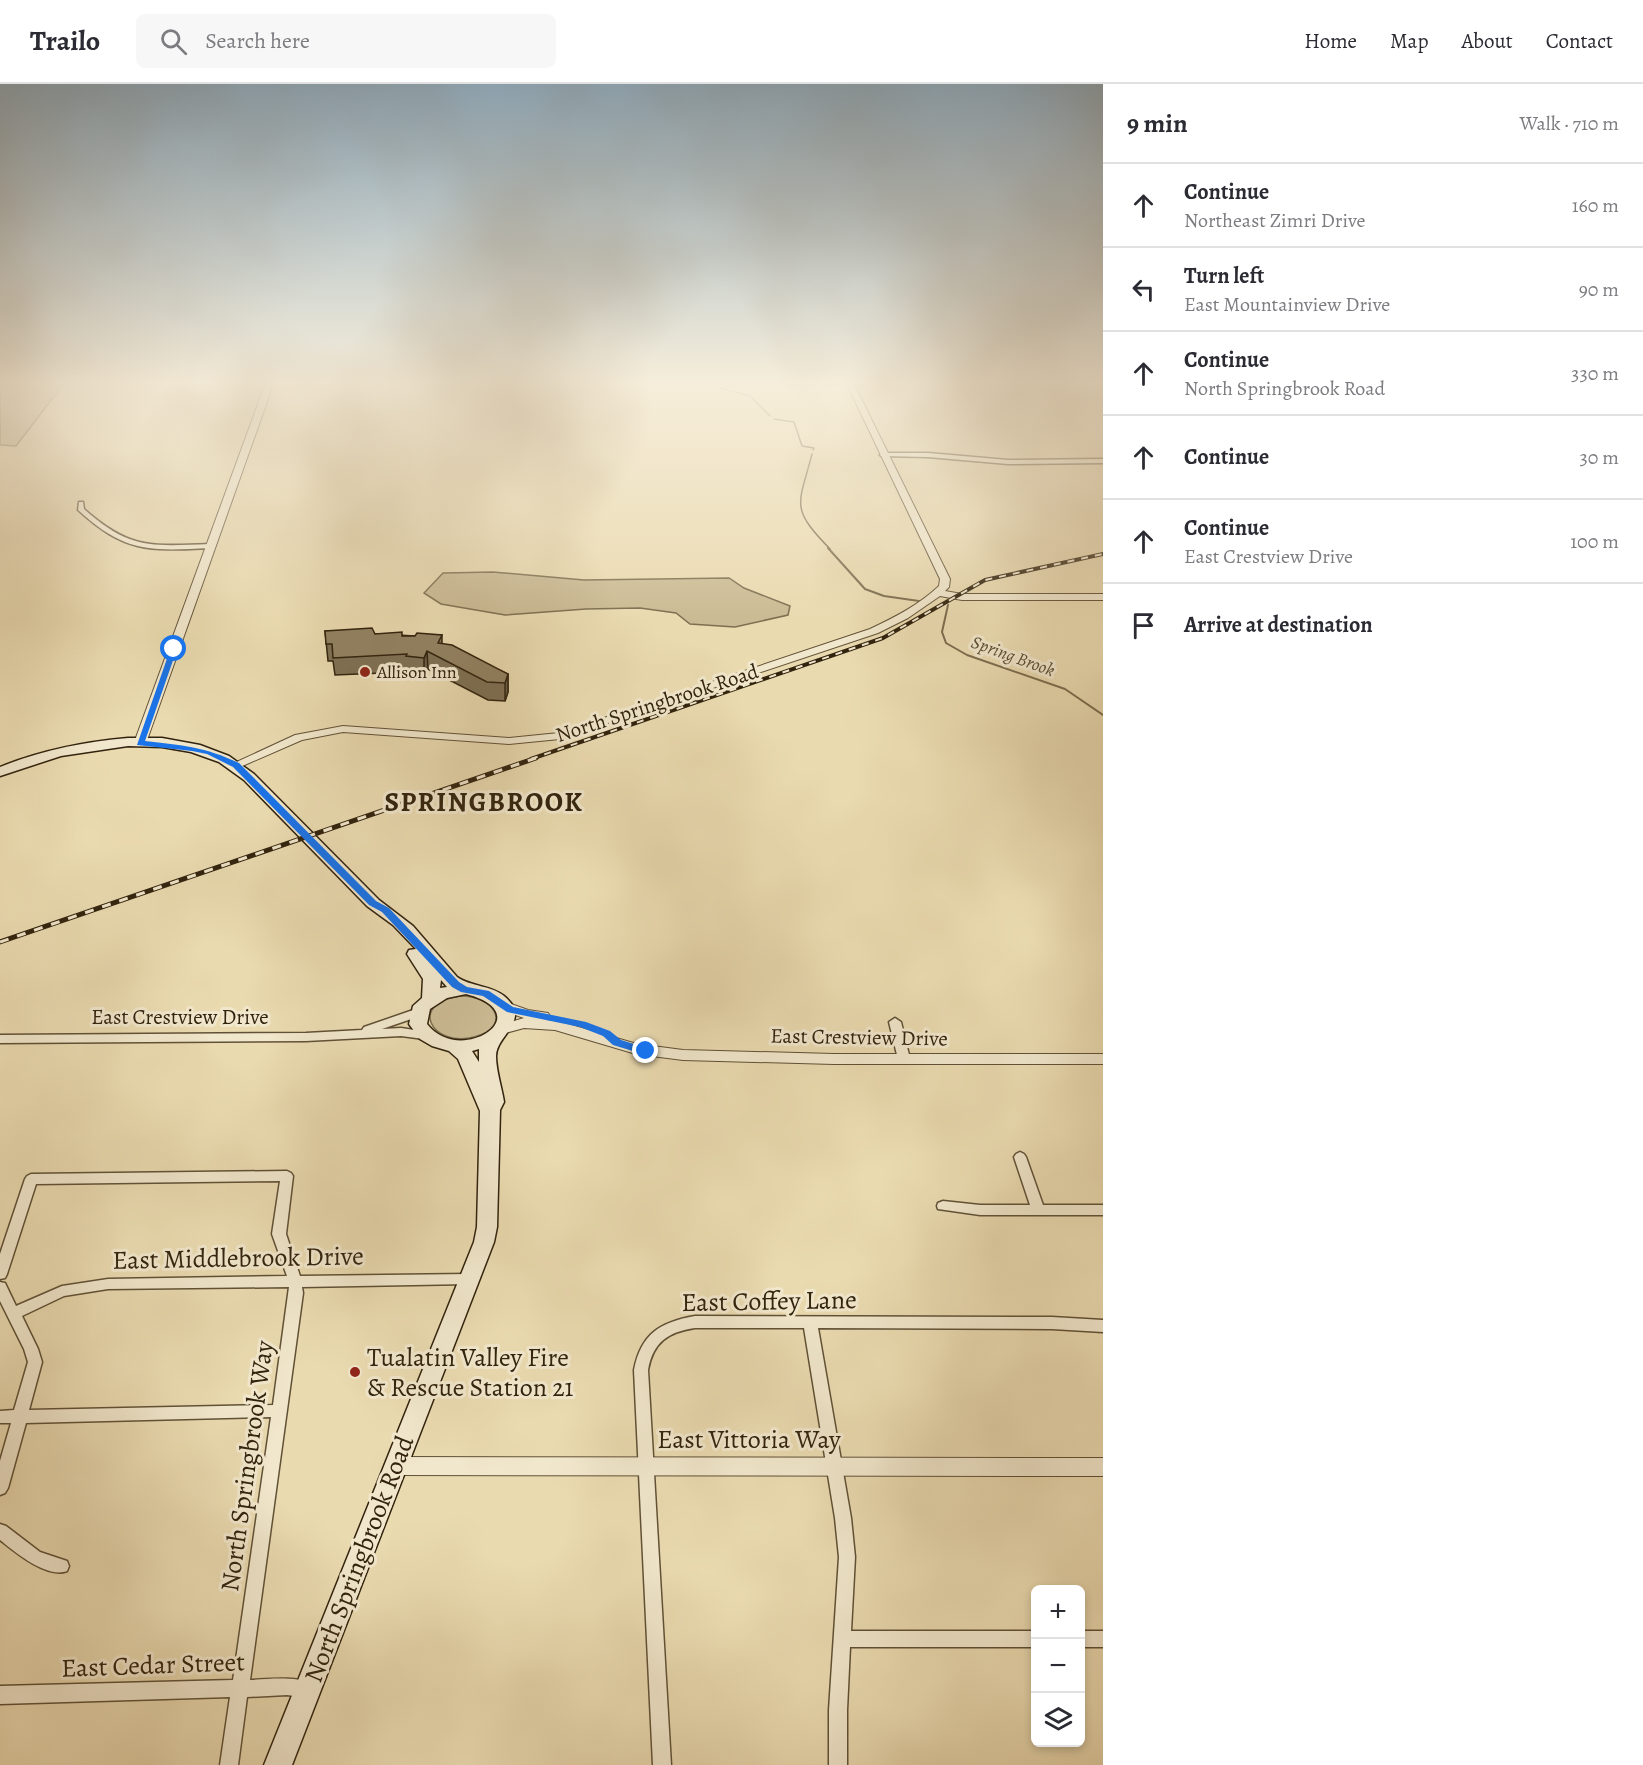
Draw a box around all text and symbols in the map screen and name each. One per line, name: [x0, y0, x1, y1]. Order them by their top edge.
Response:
search box: [136, 14, 556, 68]
text: Trailo: [30, 22, 100, 60]
icon: search: [157, 25, 190, 58]
text: Search here: [205, 26, 310, 56]
text: Home: [1304, 27, 1357, 55]
text: Map: [1390, 27, 1428, 55]
text: About: [1461, 27, 1513, 55]
text: Contact: [1546, 27, 1613, 55]
text: 9 min: [1127, 106, 1188, 141]
text: Walk · 710 m: [1519, 110, 1619, 137]
text: Continue: [1184, 177, 1269, 207]
icon: ahead: [1127, 189, 1160, 222]
text: 160 m: [1572, 192, 1619, 219]
text: Northeast Zimri Drive: [1184, 207, 1366, 234]
text: Turn left: [1184, 261, 1264, 291]
icon: left: [1127, 273, 1160, 306]
text: 90 m: [1579, 276, 1619, 303]
text: East Mountainview Drive: [1184, 291, 1390, 318]
text: Continue: [1184, 345, 1269, 375]
icon: ahead: [1127, 357, 1160, 390]
text: 330 m: [1571, 360, 1619, 387]
text: North Springbrook Road: [1184, 375, 1385, 402]
icon: ahead: [1127, 441, 1160, 474]
text: Continue: [1184, 442, 1269, 472]
text: 30 m: [1579, 444, 1619, 471]
text: Continue: [1184, 513, 1269, 543]
icon: ahead: [1127, 525, 1160, 558]
text: 100 m: [1570, 528, 1619, 555]
text: East Crestview Drive: [1184, 543, 1353, 570]
icon: arrive: [1127, 609, 1160, 642]
text: Arrive at destination: [1184, 610, 1373, 640]
water label: Spring Brook: [968, 630, 1058, 682]
route start: [160, 635, 186, 661]
street label: North Springbrook Road: [552, 657, 763, 749]
place label: Allison Inn: [376, 660, 457, 684]
marker: Allison Inn: [358, 665, 372, 679]
district label: SPRINGBROOK: [384, 784, 584, 820]
street label: East Crestview Drive: [91, 1003, 269, 1031]
street label: East Crestview Drive: [770, 1021, 948, 1053]
route end: [632, 1037, 658, 1063]
street label: East Middlebrook Drive: [112, 1238, 364, 1278]
street label: East Coffey Lane: [681, 1282, 857, 1320]
street label: North Springbrook Way: [212, 1338, 282, 1594]
place label: Tualatin Valley Fire & Rescue Station 21: [367, 1340, 574, 1405]
marker: Tualatin Valley Fire & Rescue Station 21: [348, 1365, 362, 1379]
street label: East Vittoria Way: [657, 1422, 841, 1457]
street label: North Springbrook Road: [296, 1431, 422, 1687]
map controls: [1031, 1585, 1085, 1747]
button: +: [1031, 1585, 1085, 1639]
button: −: [1031, 1639, 1085, 1693]
street label: East Cedar Street: [61, 1644, 246, 1686]
button: layers: [1031, 1693, 1085, 1747]

